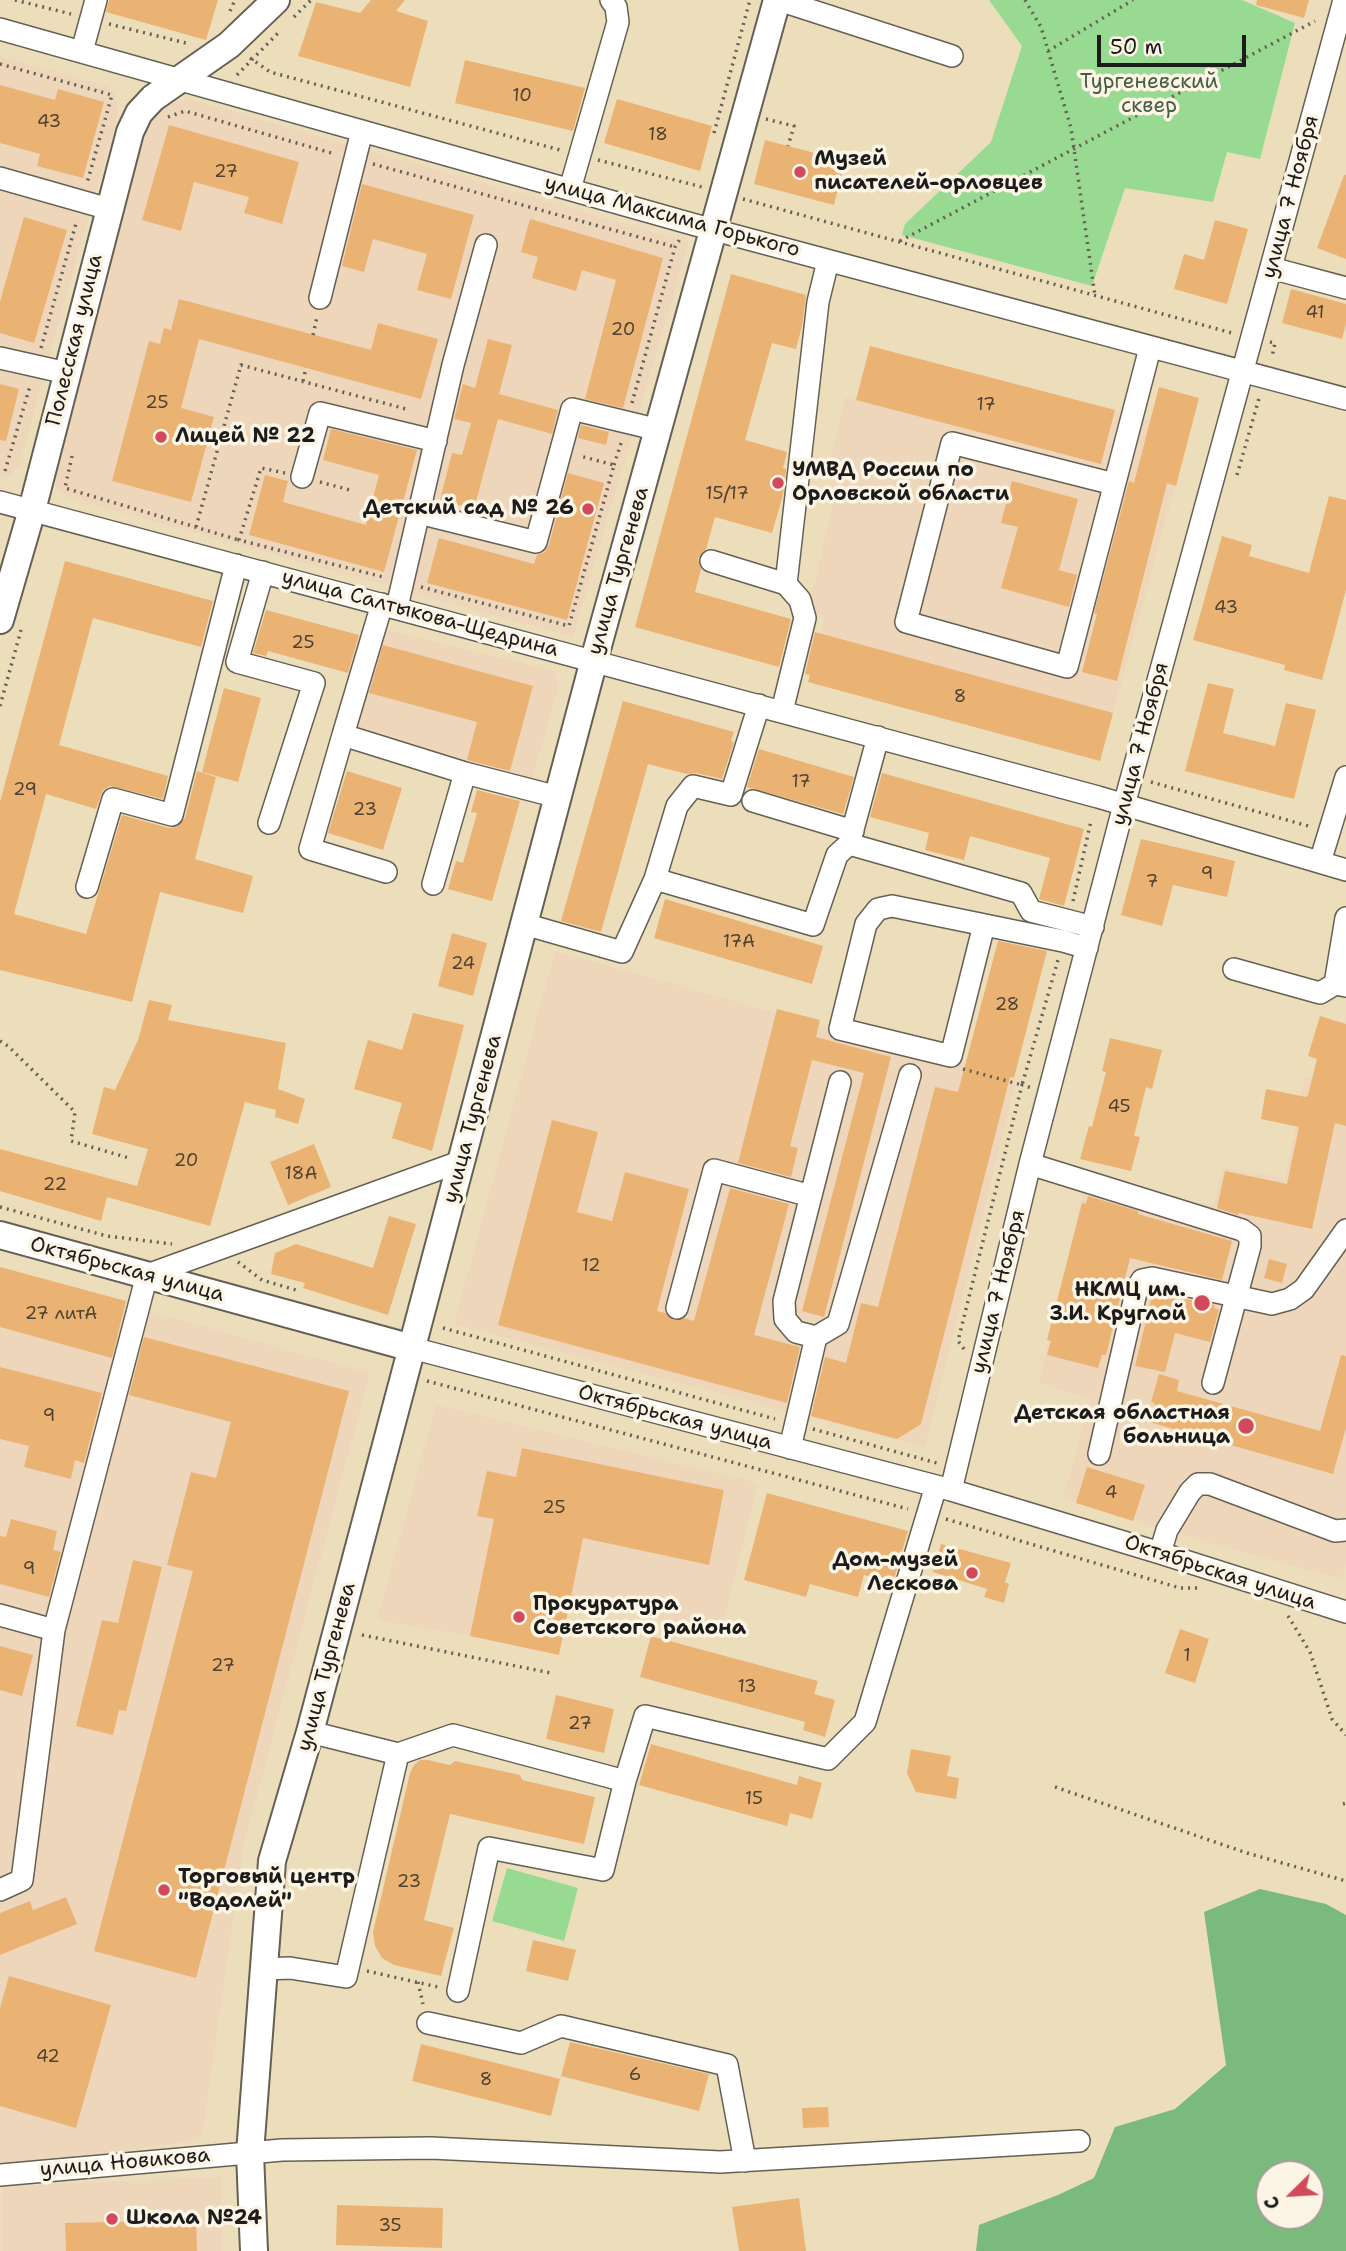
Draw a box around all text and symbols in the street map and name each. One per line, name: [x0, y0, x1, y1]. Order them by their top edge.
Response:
scale bar: [1101, 21, 1250, 65]
text: 50 m: [1110, 33, 1163, 61]
park label: Тургеневский сквер: [1080, 70, 1218, 120]
house number: 10: [512, 85, 532, 107]
house number: 43: [37, 111, 61, 133]
street label: улица 7 Ноября: [1257, 113, 1325, 281]
house number: 18: [648, 124, 668, 146]
place label: Музей писателей-орловцев: [814, 147, 1043, 197]
house number: 27: [214, 161, 238, 183]
marker: Музей писателей-орловцев: [792, 164, 808, 180]
street label: улица Максима Горького: [542, 171, 802, 263]
street label: Полесская улица: [41, 252, 109, 428]
house number: 41: [1305, 302, 1325, 324]
house number: 20: [611, 319, 635, 341]
house number: 25: [145, 392, 169, 414]
house number: 17: [976, 394, 996, 416]
place label: Лицей № 22: [175, 424, 315, 450]
marker: Лицей № 22: [153, 429, 169, 445]
place label: УМВД России по Орловской области: [792, 458, 1009, 508]
marker: УМВД России по Орловской области: [770, 475, 786, 491]
house number: 15/17: [705, 483, 749, 505]
street label: улица Тургенева: [583, 484, 655, 658]
place label: Детский сад № 26: [363, 496, 574, 522]
marker: Детский сад № 26: [580, 501, 596, 517]
street label: улица Салтыкова-Щедрина: [279, 565, 561, 663]
house number: 43: [1214, 597, 1238, 619]
house number: 25: [291, 632, 315, 654]
street label: улица 7 Ноября: [1107, 660, 1175, 828]
house number: 8: [954, 686, 966, 708]
house number: 17: [791, 771, 811, 793]
house number: 29: [13, 779, 37, 801]
house number: 23: [353, 799, 377, 821]
house number: 9: [1201, 863, 1213, 885]
house number: 7: [1146, 871, 1158, 893]
house number: 17А: [723, 931, 755, 953]
house number: 24: [451, 953, 475, 975]
house number: 28: [995, 994, 1019, 1016]
street label: улица Тургенева: [438, 1032, 508, 1206]
house number: 45: [1107, 1096, 1131, 1118]
house number: 20: [174, 1150, 198, 1172]
house number: 18А: [285, 1163, 317, 1185]
house number: 22: [43, 1174, 67, 1196]
street label: улица 7 Ноября: [966, 1207, 1032, 1377]
street label: Октябрьская улица: [27, 1232, 227, 1308]
house number: 12: [581, 1255, 601, 1277]
place label: НКМЦ им. З.И. Круглой: [1050, 1278, 1186, 1328]
marker: НКМЦ им. З.И. Круглой: [1192, 1293, 1212, 1313]
house number: 27 литА: [25, 1303, 97, 1325]
street label: Октябрьская улица: [575, 1380, 775, 1456]
place label: Детская областная больница: [1014, 1401, 1230, 1451]
house number: 9: [43, 1405, 55, 1427]
marker: Детская областная больница: [1236, 1416, 1256, 1436]
house number: 4: [1105, 1482, 1117, 1504]
house number: 25: [542, 1497, 566, 1519]
street label: Октябрьская улица: [1121, 1530, 1319, 1616]
place label: Дом-музей Лескова: [833, 1548, 958, 1598]
house number: 9: [23, 1558, 35, 1580]
marker: Дом-музей Лескова: [964, 1565, 980, 1581]
street label: улица Тургенева: [292, 1580, 362, 1754]
place label: Прокуратура Советского района: [533, 1592, 746, 1642]
marker: Прокуратура Советского района: [511, 1609, 527, 1625]
house number: 1: [1183, 1645, 1191, 1667]
house number: 27: [211, 1655, 235, 1677]
house number: 13: [737, 1676, 757, 1698]
house number: 27: [568, 1713, 592, 1735]
house number: 15: [745, 1788, 763, 1810]
place label: Торговый центр "Водолей": [178, 1865, 355, 1915]
house number: 23: [397, 1871, 421, 1893]
marker: Торговый центр "Водолей": [156, 1882, 172, 1898]
house number: 42: [36, 2046, 60, 2068]
house number: 6: [629, 2064, 641, 2086]
house number: 8: [480, 2069, 492, 2091]
street label: улица Новикова: [39, 2143, 211, 2183]
north arrow: [1255, 2160, 1325, 2230]
text: С: [1258, 2193, 1286, 2213]
place label: Школа №24: [126, 2206, 262, 2232]
marker: Школа №24: [104, 2211, 120, 2227]
house number: 35: [378, 2215, 402, 2237]

